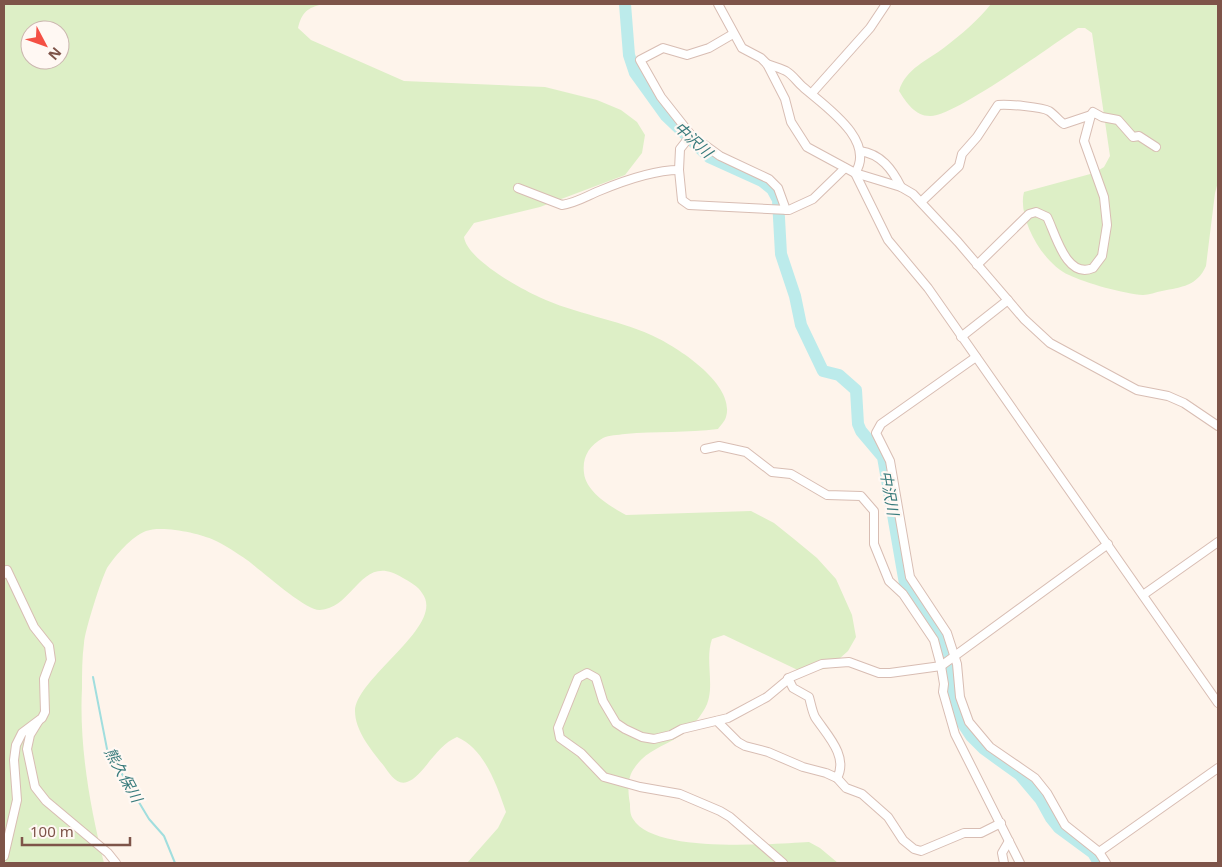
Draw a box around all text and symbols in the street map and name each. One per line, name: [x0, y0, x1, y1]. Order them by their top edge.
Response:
north arrow: [20, 20, 70, 70]
text: N: [44, 43, 66, 64]
water label: 中沢川: [670, 117, 719, 163]
water label: 中沢川: [876, 469, 904, 519]
water label: 熊久保川: [101, 743, 148, 807]
scale bar: [22, 814, 130, 846]
text: 100 m: [30, 821, 74, 841]

